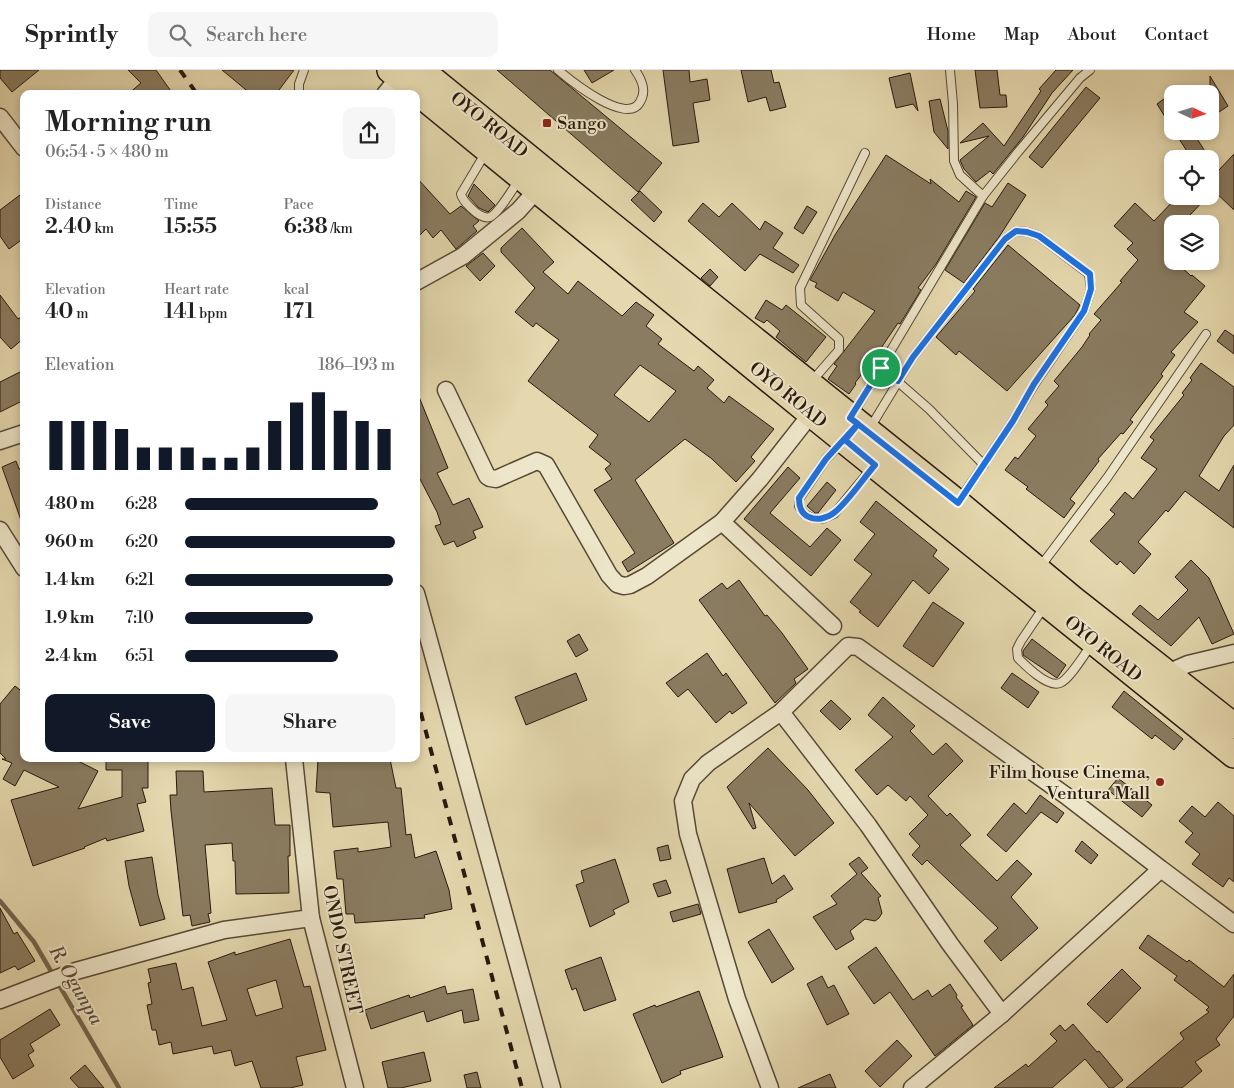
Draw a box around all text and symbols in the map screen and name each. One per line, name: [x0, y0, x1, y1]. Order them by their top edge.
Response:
search box: [148, 12, 498, 57]
text: Sprintly: [25, 20, 118, 50]
icon: search: [166, 21, 194, 49]
text: Search here: [206, 23, 307, 47]
text: Home: [927, 23, 976, 46]
text: Map: [1004, 23, 1040, 46]
text: About: [1068, 23, 1117, 46]
text: Contact: [1145, 23, 1209, 46]
north arrow: [1164, 85, 1219, 140]
map controls: [1164, 85, 1219, 270]
street label: OYO ROAD: [446, 87, 532, 163]
text: Morning run: [45, 105, 212, 140]
button: share: [343, 107, 395, 159]
place label: Sango: [557, 112, 607, 135]
marker: Sango: [541, 117, 553, 129]
text: 06:54 · 5 × 480 m: [45, 142, 169, 162]
button: locate: [1164, 150, 1219, 205]
text: Distance: [45, 196, 102, 214]
text: Time: [164, 196, 198, 214]
text: Pace: [284, 196, 314, 214]
text: 2.40: [45, 214, 92, 240]
text: 15:55: [164, 214, 217, 240]
text: 6:38: [284, 214, 328, 240]
button: layers: [1164, 215, 1219, 270]
text: km: [92, 220, 114, 238]
text: /km: [328, 220, 353, 238]
text: Elevation: [45, 281, 106, 299]
text: Heart rate: [164, 281, 229, 299]
text: kcal: [284, 281, 309, 299]
text: 40: [45, 299, 73, 325]
text: 141: [164, 299, 196, 325]
text: 171: [284, 299, 314, 325]
text: m: [73, 305, 89, 323]
text: bpm: [196, 305, 228, 323]
pin: [860, 347, 902, 389]
icon: arrive: [867, 354, 895, 382]
text: Elevation: [45, 355, 114, 375]
text: 186–193 m: [318, 355, 395, 375]
street label: OYO ROAD: [745, 357, 831, 433]
text: 480 m: [45, 494, 95, 514]
text: 6:28: [125, 494, 157, 514]
text: 960 m: [45, 532, 94, 552]
text: 6:20: [125, 532, 158, 552]
text: 1.4 km: [45, 570, 95, 590]
text: 6:21: [125, 570, 155, 590]
text: 1.9 km: [45, 608, 94, 628]
text: 7:10: [125, 608, 154, 628]
street label: OYO ROAD: [1060, 611, 1146, 687]
text: 2.4 km: [45, 646, 97, 666]
text: 6:51: [125, 646, 154, 666]
button: Save: [45, 694, 215, 752]
button: Share: [225, 694, 395, 752]
place label: Film house Cinema, Ventura Mall: [989, 761, 1151, 805]
marker: Film house Cinema, Ventura Mall: [1154, 776, 1166, 788]
street label: ONDO STREET: [317, 883, 367, 1017]
water label: R. Ogunpa: [43, 940, 109, 1030]

